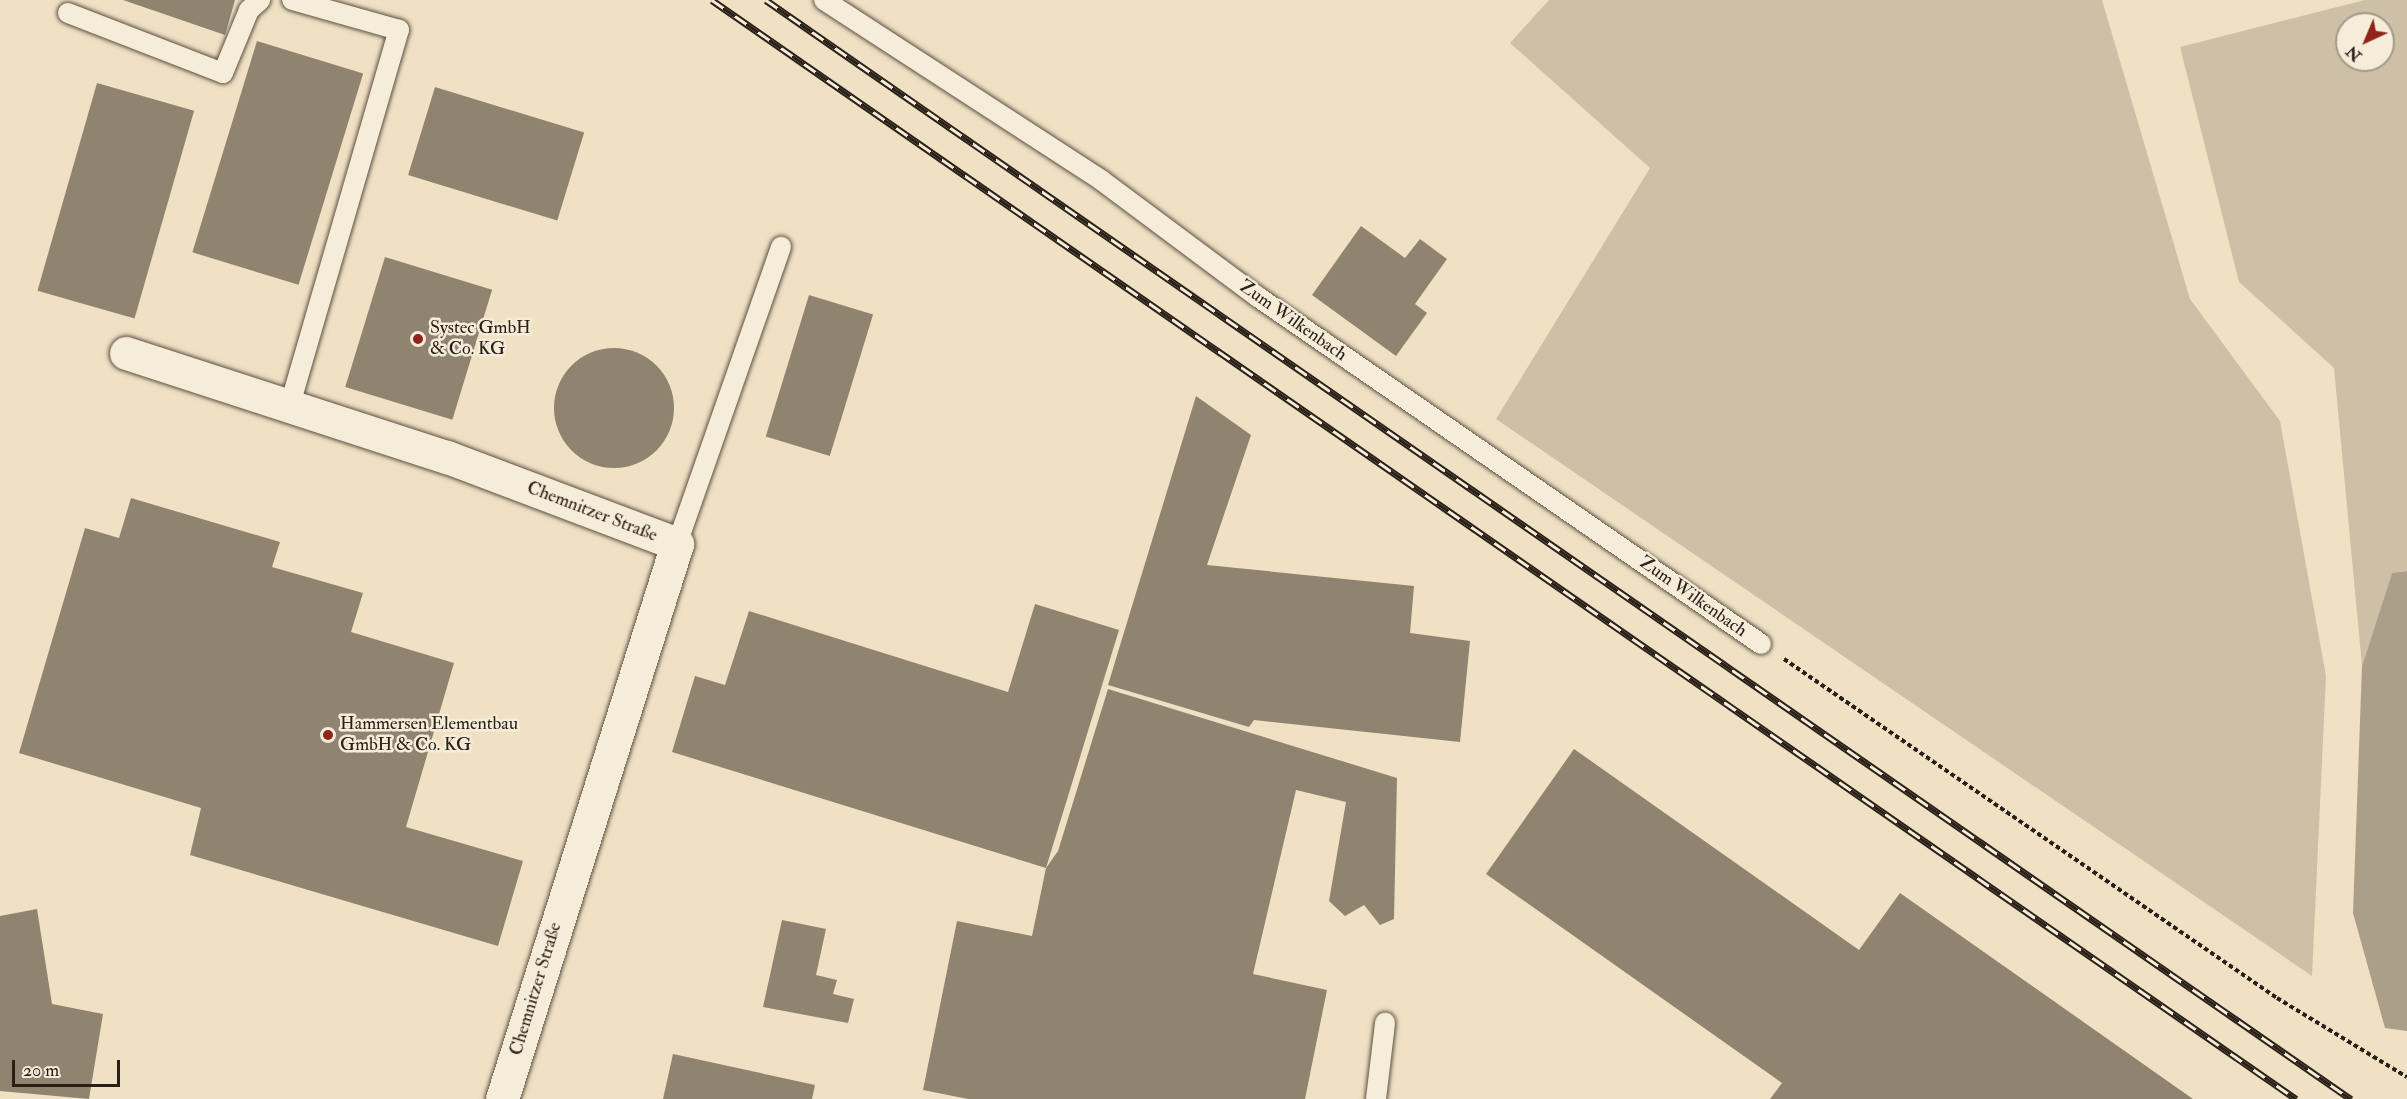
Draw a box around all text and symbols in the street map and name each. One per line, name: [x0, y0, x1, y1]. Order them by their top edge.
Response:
north arrow: [2335, 12, 2395, 72]
text: N: [2342, 41, 2366, 66]
street label: Zum Wilkenbach: [1235, 276, 1351, 366]
place label: Systec GmbH & Co. KG: [430, 318, 531, 360]
marker: Systec GmbH & Co. KG: [411, 332, 425, 346]
street label: Chemnitzer Straße: [524, 477, 660, 547]
street label: Zum Wilkenbach: [1635, 552, 1751, 642]
place label: Hammersen Elementbau GmbH & Co. KG: [340, 714, 518, 756]
marker: Hammersen Elementbau GmbH & Co. KG: [321, 728, 335, 742]
street label: Chemnitzer Straße: [506, 920, 566, 1058]
scale bar: [15, 1048, 123, 1086]
text: 20 m: [23, 1059, 59, 1082]

